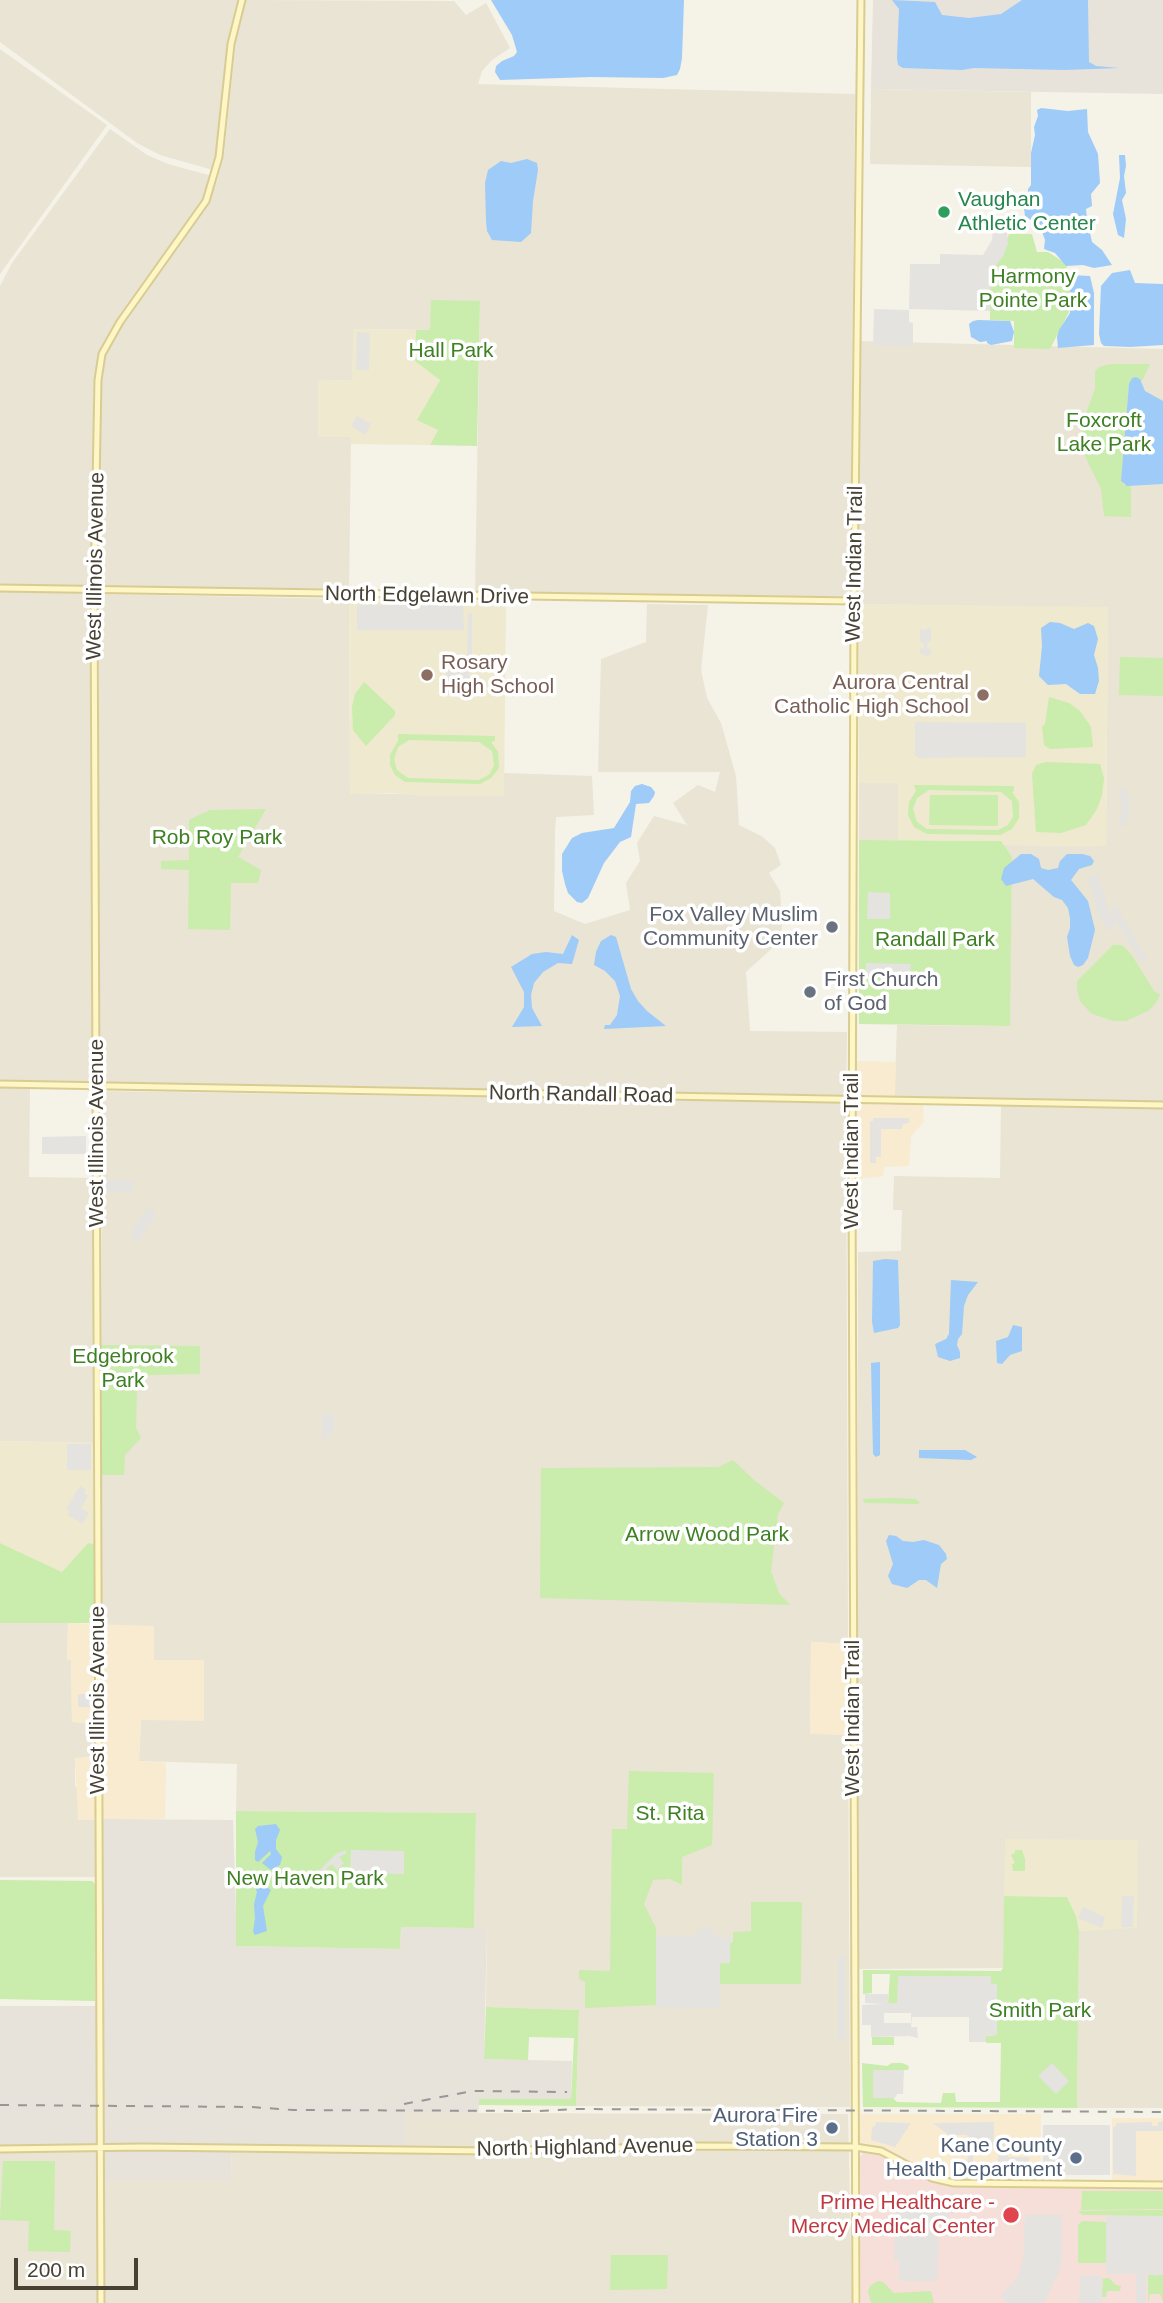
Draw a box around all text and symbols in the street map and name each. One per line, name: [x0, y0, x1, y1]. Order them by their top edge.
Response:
place label: Vaughan Athletic Center: [958, 187, 1096, 237]
marker: Vaughan Athletic Center: [936, 204, 952, 220]
park label: Harmony Pointe Park: [979, 264, 1087, 314]
park label: Hall Park: [408, 338, 494, 364]
park label: Foxcroft Lake Park: [1057, 408, 1151, 458]
street label: West Illinois Avenue: [82, 472, 110, 660]
street label: West Indian Trail: [841, 486, 869, 642]
street label: North Edgelawn Drive: [325, 582, 529, 610]
place label: Rosary High School: [441, 650, 554, 700]
marker: Rosary High School: [419, 667, 435, 683]
place label: Aurora Central Catholic High School: [774, 670, 969, 720]
marker: Aurora Central Catholic High School: [975, 687, 991, 703]
park label: Rob Roy Park: [152, 825, 282, 851]
place label: Fox Valley Muslim Community Center: [643, 902, 818, 952]
marker: Fox Valley Muslim Community Center: [824, 919, 840, 935]
park label: Randall Park: [875, 927, 995, 953]
place label: First Church of God: [824, 967, 938, 1017]
marker: First Church of God: [802, 984, 818, 1000]
street label: West Illinois Avenue: [84, 1039, 110, 1227]
street label: West Indian Trail: [839, 1073, 865, 1229]
street label: North Randall Road: [489, 1081, 673, 1109]
park label: Edgebrook Park: [72, 1344, 174, 1394]
park label: Arrow Wood Park: [625, 1522, 789, 1548]
street label: West Illinois Avenue: [85, 1606, 111, 1794]
street label: West Indian Trail: [840, 1640, 866, 1796]
park label: St. Rita: [636, 1801, 704, 1827]
park label: New Haven Park: [226, 1866, 384, 1892]
park label: Smith Park: [989, 1998, 1091, 2024]
place label: Aurora Fire Station 3: [713, 2103, 818, 2153]
marker: Aurora Fire Station 3: [824, 2120, 840, 2136]
place label: Kane County Health Department: [886, 2133, 1062, 2183]
street label: North Highland Avenue: [476, 2134, 694, 2162]
marker: Kane County Health Department: [1068, 2150, 1084, 2166]
place label: Prime Healthcare - Mercy Medical Center: [791, 2190, 995, 2240]
marker: Prime Healthcare - Mercy Medical Center: [1001, 2205, 1021, 2225]
scale bar: [18, 2244, 142, 2288]
text: 200 m: [27, 2258, 85, 2281]

